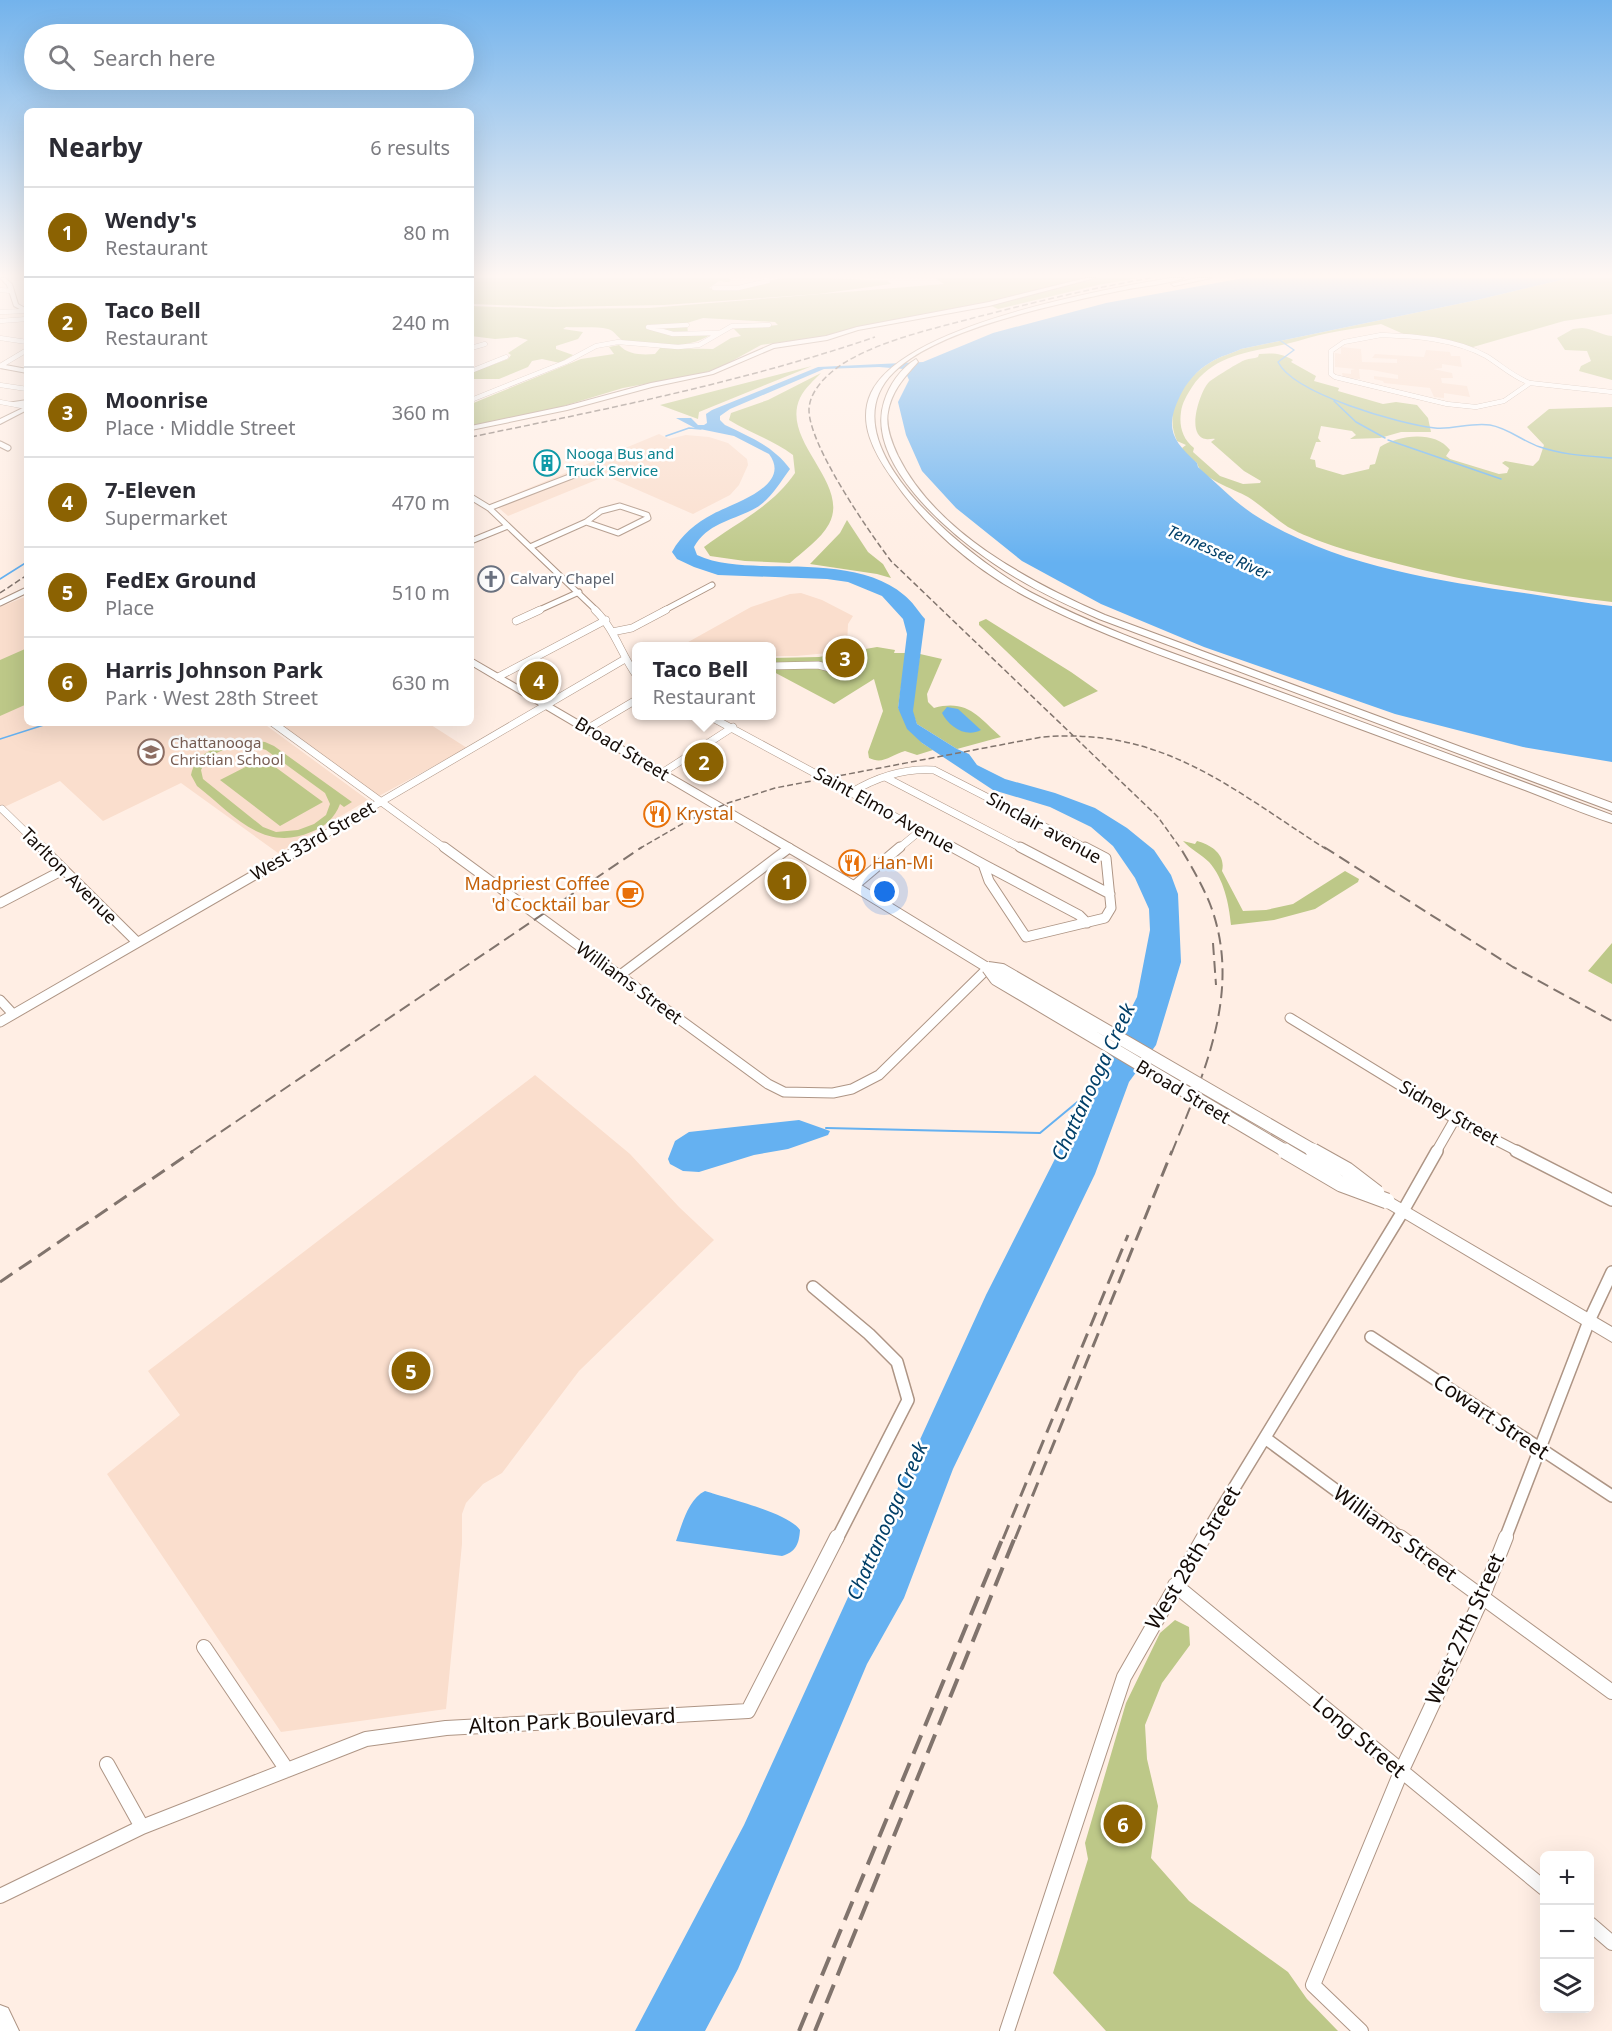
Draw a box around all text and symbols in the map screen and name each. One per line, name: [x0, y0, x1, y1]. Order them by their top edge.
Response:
search box: [24, 24, 474, 90]
icon: search: [45, 41, 78, 74]
text: Search here: [93, 42, 215, 72]
text: Nearby: [48, 129, 143, 165]
text: 6 results: [370, 134, 450, 161]
text: Wendy's: [105, 204, 197, 234]
text: 1: [62, 219, 73, 246]
text: 80 m: [403, 219, 450, 246]
text: Restaurant: [105, 234, 208, 261]
text: Taco Bell: [105, 294, 201, 324]
text: 2: [62, 309, 73, 336]
text: 240 m: [392, 309, 450, 336]
text: Restaurant: [105, 324, 208, 351]
text: Moonrise: [105, 384, 208, 414]
text: 3: [62, 399, 73, 426]
text: 360 m: [392, 399, 450, 426]
text: Place · Middle Street: [105, 414, 296, 441]
place label: Nooga Bus and Truck Service: [566, 443, 674, 480]
building icon: Nooga Bus and Truck Service: [532, 448, 562, 478]
text: 7-Eleven: [105, 474, 196, 504]
text: 4: [62, 489, 73, 516]
text: 470 m: [392, 489, 450, 516]
text: Supermarket: [105, 504, 228, 531]
water label: Tennessee River: [1164, 519, 1275, 585]
text: FedEx Ground: [105, 564, 256, 594]
church icon: Calvary Chapel: [476, 564, 506, 594]
place label: Calvary Chapel: [510, 568, 614, 588]
text: 5: [62, 579, 73, 606]
text: 510 m: [392, 579, 450, 606]
text: Place: [105, 594, 154, 621]
pin: 3: [826, 636, 864, 680]
popup: [632, 642, 776, 720]
text: Taco Bell: [653, 653, 748, 683]
text: Harris Johnson Park: [105, 654, 323, 684]
pin: 4: [520, 658, 558, 704]
text: 6: [62, 669, 73, 696]
text: 630 m: [392, 669, 450, 696]
text: Restaurant: [653, 683, 755, 710]
text: Park · West 28th Street: [105, 684, 318, 711]
street label: Broad Street: [571, 711, 674, 786]
place label: Chattanooga Christian School: [170, 732, 284, 769]
school or university icon: Chattanooga Christian School: [136, 737, 166, 767]
pin: 2: [684, 740, 724, 784]
street label: Saint Elmo Avenue: [810, 761, 959, 858]
street label: Sinclair avenue: [983, 786, 1106, 869]
street label: West 33rd Street: [246, 794, 380, 886]
restaurant icon: Krystal: [642, 799, 672, 829]
place label: Krystal: [676, 801, 734, 825]
street label: Tarlton Avenue: [16, 822, 123, 929]
restaurant icon: Han-Mi: [837, 848, 867, 878]
place label: Han-Mi: [872, 850, 933, 874]
pin: 1: [768, 858, 806, 904]
place label: Madpriest Coffee 'd Cocktail bar: [464, 871, 611, 916]
your location: [870, 877, 899, 906]
cafe icon: Madpriest Coffee 'd Cocktail bar: [615, 879, 645, 909]
street label: Williams Street: [572, 936, 688, 1029]
water label: Chattanooga Creek: [1044, 998, 1141, 1165]
street label: Broad Street: [1132, 1054, 1235, 1129]
street label: Sidney Street: [1396, 1074, 1504, 1150]
pin: 5: [392, 1348, 430, 1394]
street label: Cowart Street: [1428, 1367, 1555, 1466]
water label: Chattanooga Creek: [839, 1436, 934, 1604]
street label: Williams Street: [1328, 1479, 1464, 1588]
street label: West 28th Street: [1138, 1480, 1246, 1634]
street label: West 27th Street: [1418, 1548, 1510, 1709]
street label: Long Street: [1307, 1689, 1413, 1784]
street label: Alton Park Boulevard: [468, 1701, 676, 1739]
pin: 6: [1104, 1802, 1142, 1846]
map controls: [1540, 1851, 1594, 2013]
button: +: [1540, 1851, 1594, 1905]
button: −: [1540, 1905, 1594, 1959]
button: layers: [1540, 1959, 1594, 2013]

